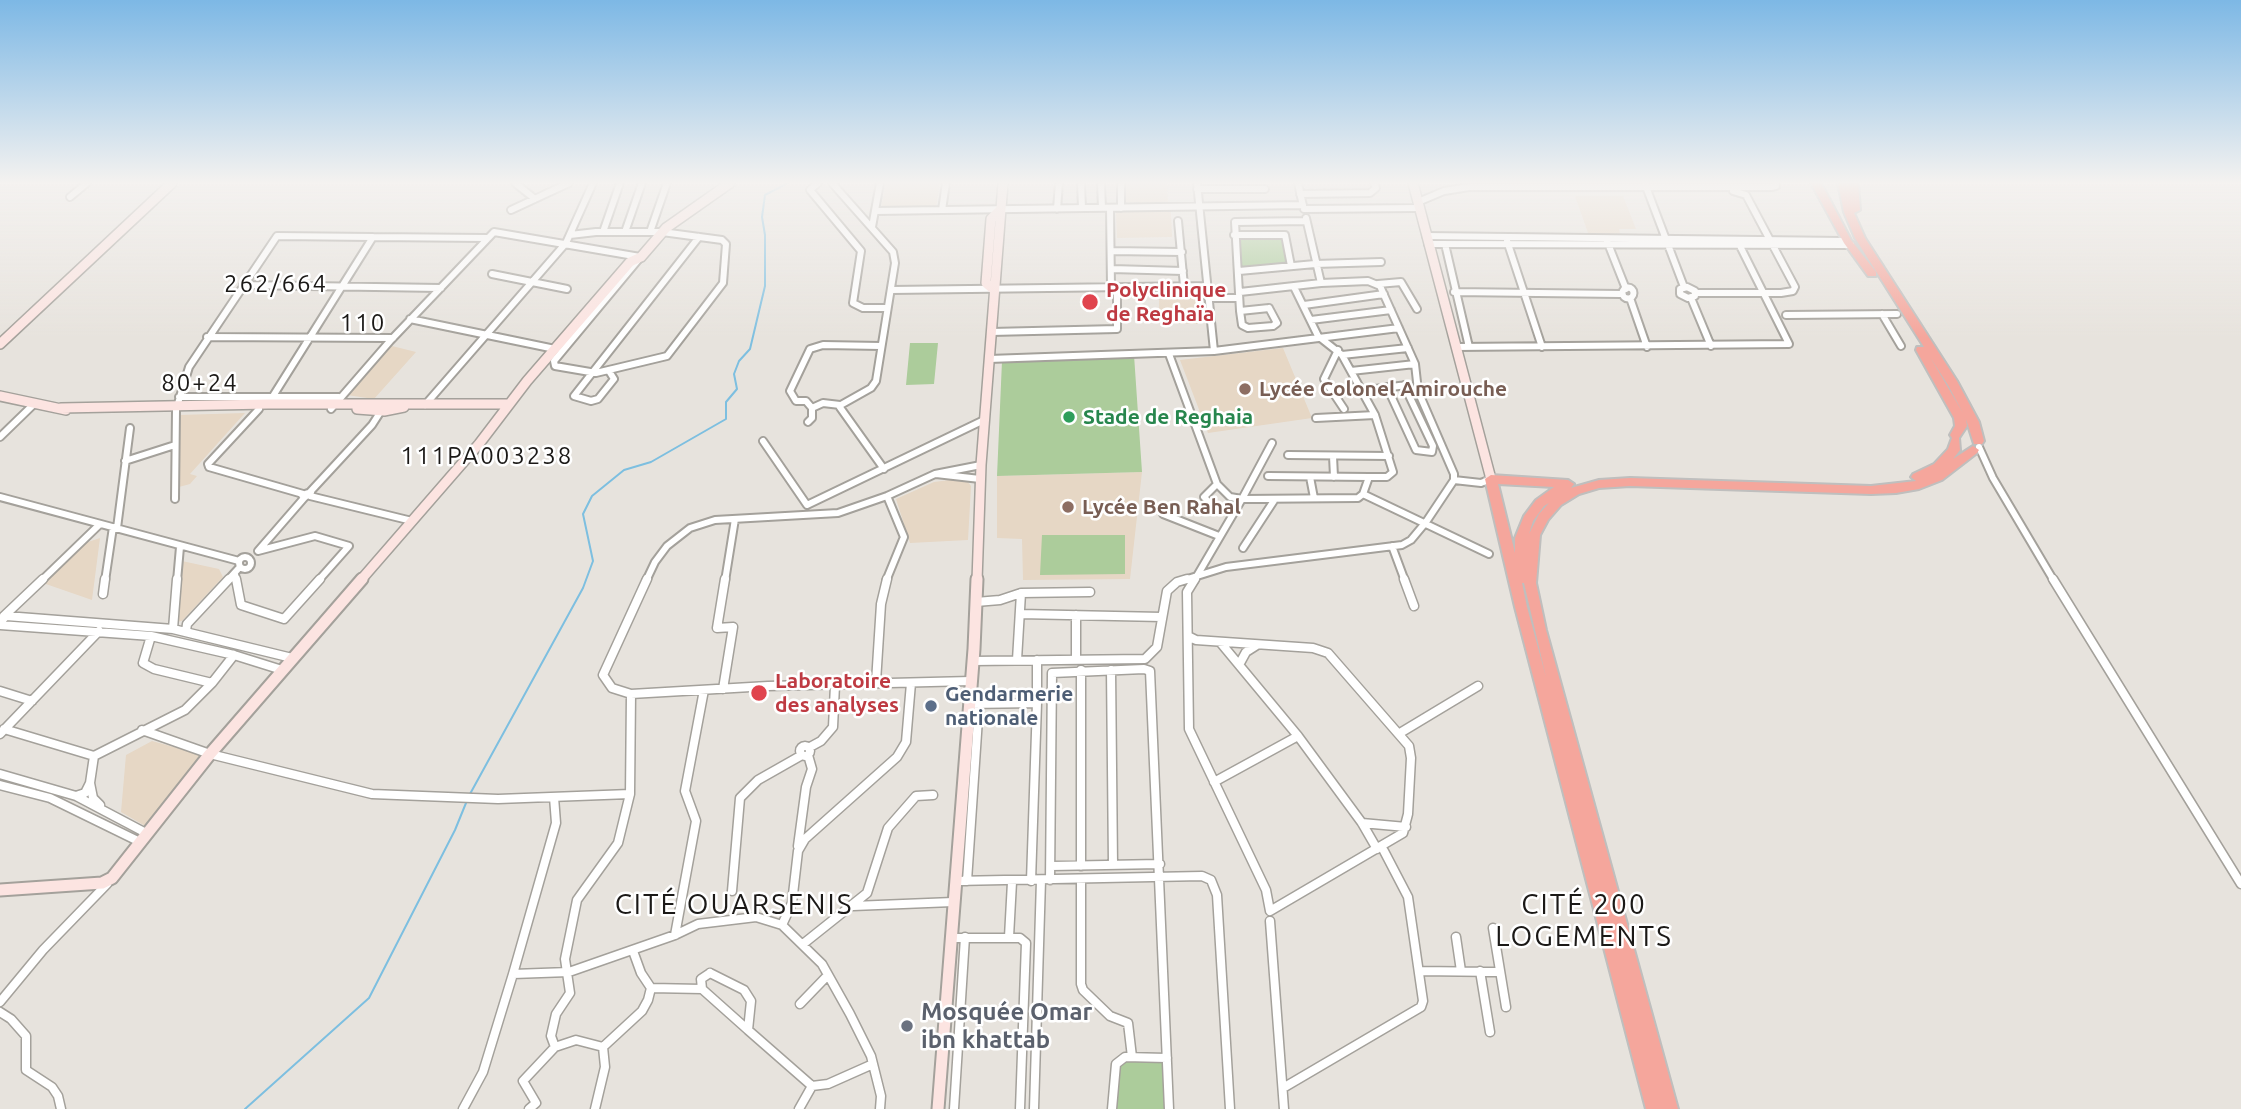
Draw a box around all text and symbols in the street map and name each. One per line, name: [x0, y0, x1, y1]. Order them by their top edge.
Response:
district label: 262/664: [225, 270, 327, 298]
place label: Polyclinique de Reghaïa: [1106, 277, 1226, 327]
marker: Polyclinique de Reghaïa: [1080, 292, 1100, 312]
district label: 110: [340, 309, 386, 337]
district label: 80+24: [162, 369, 238, 397]
place label: Lycée Colonel Amirouche: [1259, 376, 1507, 402]
marker: Lycée Colonel Amirouche: [1237, 381, 1253, 397]
place label: Stade de Reghaia: [1083, 404, 1253, 430]
marker: Stade de Reghaia: [1061, 409, 1077, 425]
district label: 111PA003238: [402, 442, 572, 470]
place label: Lycée Ben Rahal: [1082, 494, 1241, 520]
marker: Lycée Ben Rahal: [1060, 499, 1076, 515]
place label: Laboratoire des analyses: [775, 668, 899, 718]
place label: Gendarmerie nationale: [945, 681, 1073, 731]
marker: Laboratoire des analyses: [749, 683, 769, 703]
marker: Gendarmerie nationale: [923, 698, 939, 714]
district label: CITÉ OUARSENIS: [616, 888, 852, 922]
district label: CITÉ 200 LOGEMENTS: [1496, 888, 1672, 954]
place label: Mosquée Omar ibn khattab: [921, 998, 1092, 1054]
marker: Mosquée Omar ibn khattab: [899, 1018, 915, 1034]

